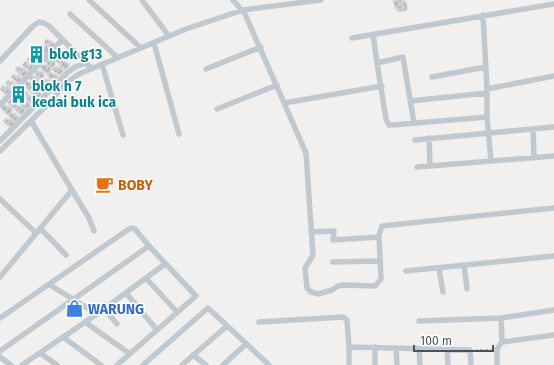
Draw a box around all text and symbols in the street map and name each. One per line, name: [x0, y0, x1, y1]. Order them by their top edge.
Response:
building icon: blok g13: [26, 44, 46, 64]
place label: blok g13: [49, 46, 102, 63]
place label: blok h 7 kedai buk ica: [32, 78, 117, 111]
building icon: blok h 7 kedai buk ica: [9, 84, 29, 104]
cafe icon: BOBY: [95, 175, 115, 195]
place label: BOBY: [118, 177, 154, 194]
shop icon: WARUNG: [65, 299, 85, 319]
place label: WARUNG: [88, 301, 144, 318]
scale bar: [414, 327, 493, 353]
text: 100 m: [420, 334, 452, 348]

